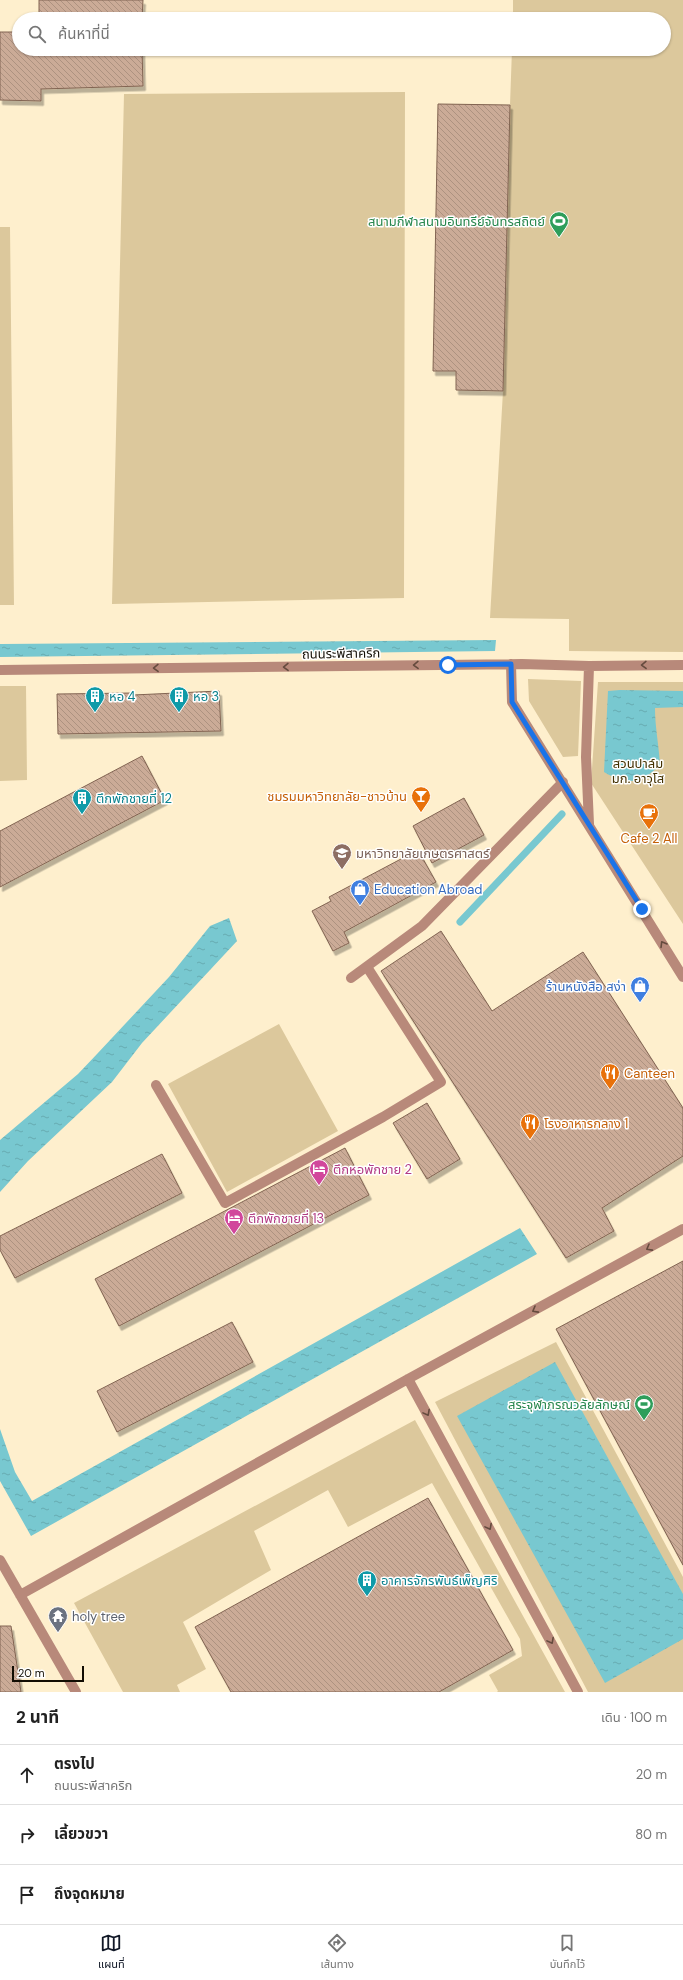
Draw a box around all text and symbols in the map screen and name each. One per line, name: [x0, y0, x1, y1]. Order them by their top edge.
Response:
search box: [12, 12, 671, 56]
icon: search: [26, 23, 48, 45]
text: ค้นหาที่นี่: [58, 24, 110, 44]
sports icon: สนามกีฬาสนามอินทรีย์จันทรสถิตย์: [548, 210, 570, 238]
place label: สนามกีฬาสนามอินทรีย์จันทรสถิตย์: [368, 213, 545, 230]
street label: ถนนระพีสาคริก: [302, 644, 380, 663]
route start: [439, 656, 457, 674]
one-way arrow: [413, 661, 419, 669]
one-way arrow: [641, 661, 647, 669]
one-way arrow: [283, 663, 289, 671]
one-way arrow: [153, 664, 159, 672]
building icon: หอ 4: [84, 685, 106, 713]
building icon: หอ 3: [168, 685, 190, 713]
place label: หอ 4: [109, 688, 136, 705]
place label: หอ 3: [193, 688, 219, 705]
park label: สวนปาล์ม มก. อาวุโส: [612, 755, 664, 787]
bar icon: ชมรมมหาวิทยาลัย-ชาวบ้าน: [410, 785, 432, 813]
building icon: ตึกพักชายที่ 12: [71, 787, 93, 815]
place label: ชมรมมหาวิทยาลัย-ชาวบ้าน: [267, 788, 407, 805]
place label: ตึกพักชายที่ 12: [96, 789, 172, 807]
cafe icon: Cafe 2 All: [638, 802, 660, 830]
place label: Cafe 2 All: [621, 830, 677, 847]
school or university icon: มหาวิทยาลัยเกษตรศาสตร์: [331, 842, 353, 870]
place label: มหาวิทยาลัยเกษตรศาสตร์: [356, 845, 490, 862]
shop icon: Education Abroad: [349, 878, 371, 906]
place label: Education Abroad: [374, 881, 482, 898]
route end: [633, 900, 651, 918]
one-way arrow: [660, 941, 667, 948]
shop icon: ร้านหนังสือ สง่า: [629, 975, 651, 1003]
place label: ร้านหนังสือ สง่า: [546, 978, 626, 995]
restaurant icon: Canteen: [599, 1062, 621, 1090]
place label: Canteen: [624, 1065, 675, 1082]
restaurant icon: โรงอาหารกลาง 1: [519, 1112, 541, 1140]
place label: โรงอาหารกลาง 1: [544, 1115, 628, 1132]
hotel icon: ตึกหอพักชาย 2: [308, 1158, 330, 1186]
place label: ตึกหอพักชาย 2: [333, 1161, 412, 1178]
hotel icon: ตึกพักชายที่ 13: [223, 1207, 245, 1235]
place label: ตึกพักชายที่ 13: [248, 1209, 324, 1227]
one-way arrow: [646, 1243, 653, 1250]
one-way arrow: [531, 1305, 539, 1313]
sports icon: สระจุฬาภรณวลัยลักษณ์: [633, 1393, 655, 1421]
place label: สระจุฬาภรณวลัยลักษณ์: [508, 1396, 630, 1413]
one-way arrow: [422, 1409, 430, 1416]
one-way arrow: [484, 1523, 491, 1530]
building icon: อาคารจักรพันธ์เพ็ญศิริ: [356, 1569, 378, 1597]
place label: อาคารจักรพันธ์เพ็ญศิริ: [381, 1572, 497, 1589]
temple icon: holy tree: [47, 1605, 69, 1633]
place label: holy tree: [72, 1608, 125, 1625]
one-way arrow: [546, 1637, 553, 1645]
scale bar: [12, 1664, 84, 1683]
text: 20 m: [18, 1666, 44, 1680]
text: 2 นาที: [16, 1706, 59, 1728]
text: เดิน · 100 m: [601, 1709, 667, 1726]
text: ตรงไป: [54, 1754, 95, 1774]
icon: ahead: [16, 1764, 38, 1786]
text: 20 m: [636, 1766, 667, 1783]
text: ถนนระพีสาคริก: [54, 1777, 132, 1794]
icon: right: [16, 1824, 38, 1846]
text: เลี้ยวขวา: [54, 1824, 108, 1844]
text: 80 m: [635, 1826, 667, 1843]
icon: arrive: [16, 1884, 38, 1906]
text: ถึงจุดหมาย: [54, 1884, 125, 1904]
tab: แผนที่: [98, 1932, 125, 1973]
tab: เส้นทาง: [321, 1932, 354, 1973]
tab: บันทึกไว้: [550, 1932, 585, 1973]

